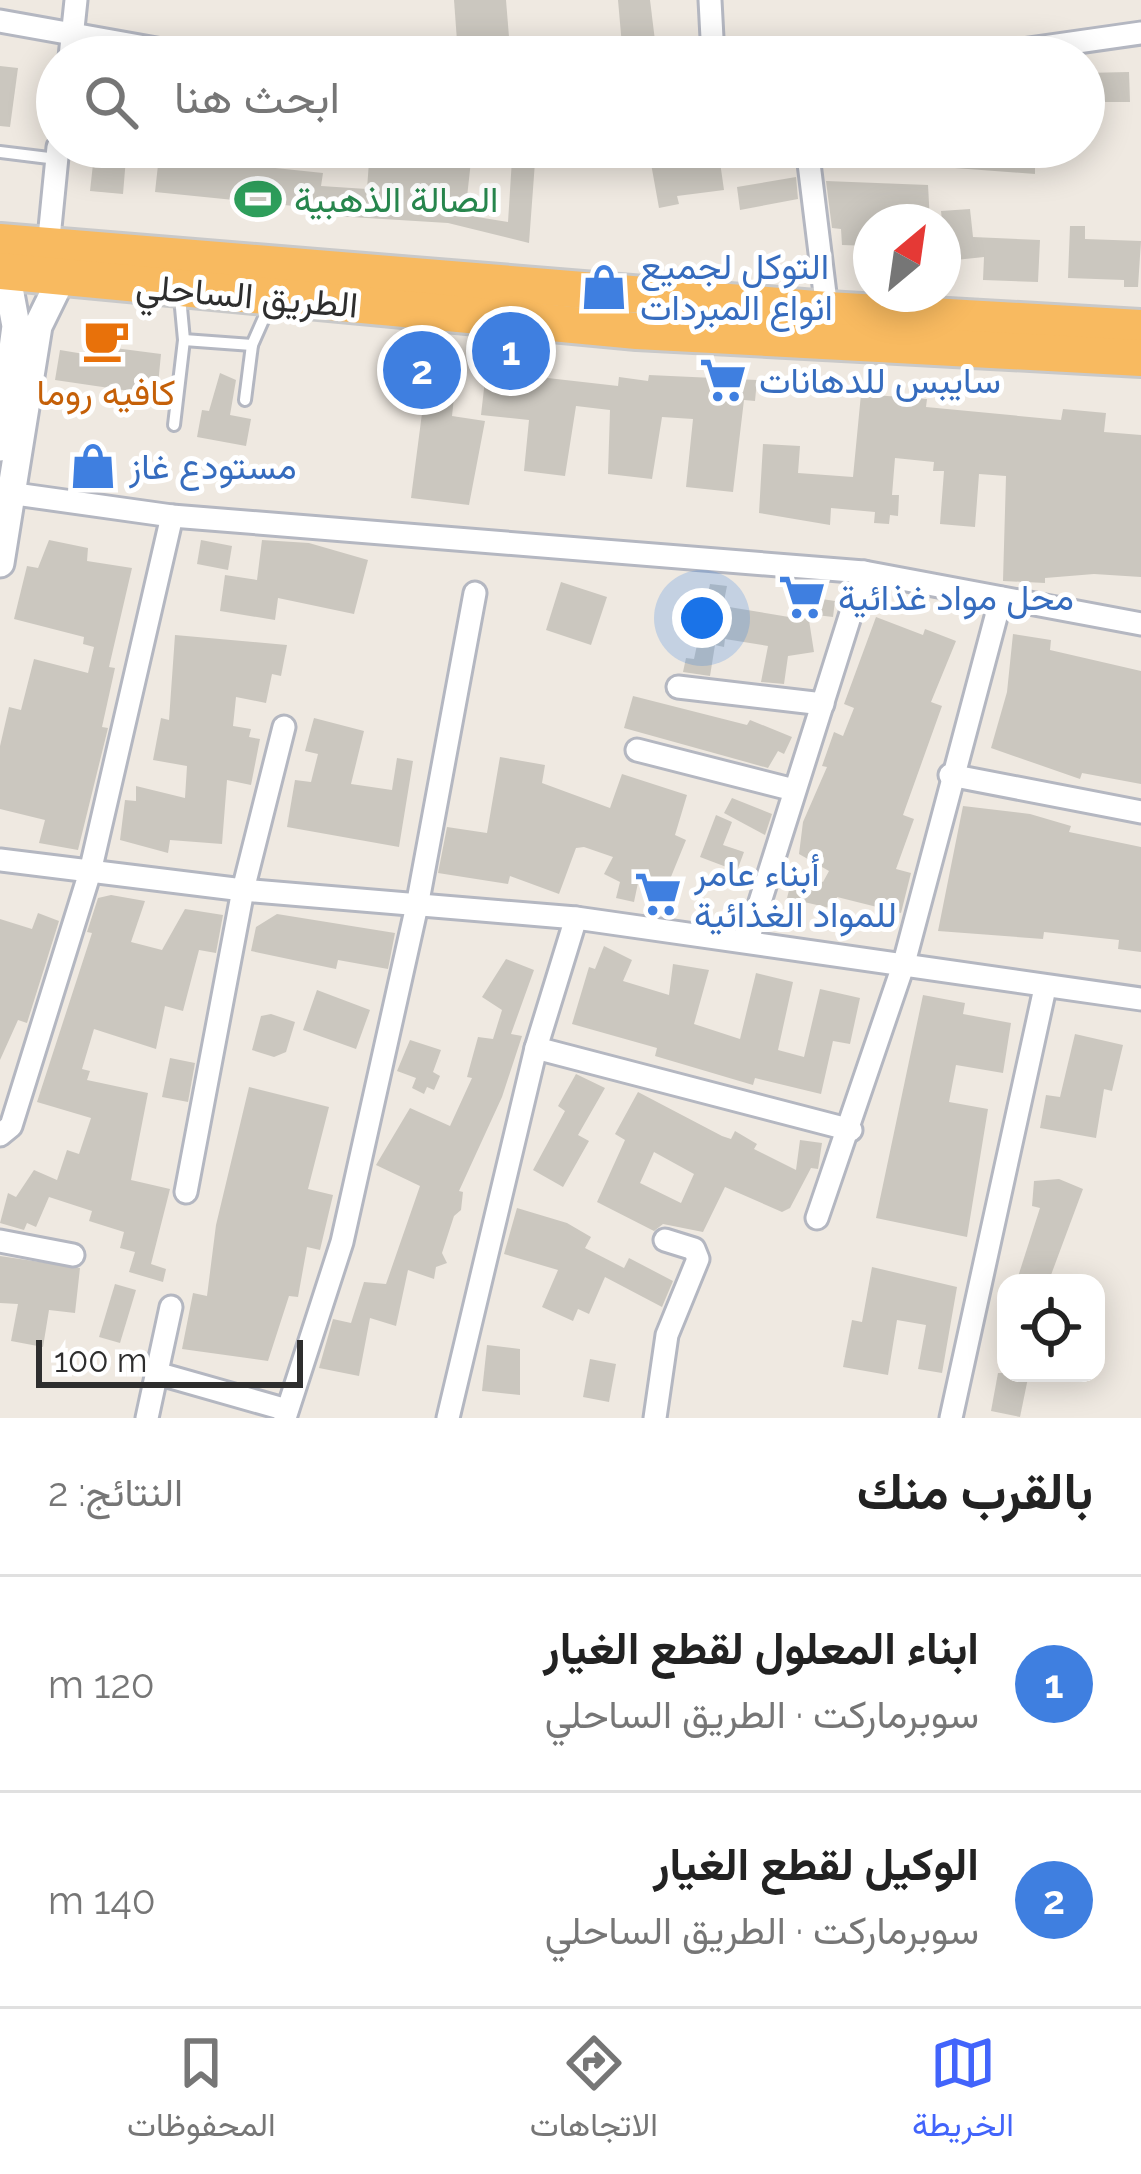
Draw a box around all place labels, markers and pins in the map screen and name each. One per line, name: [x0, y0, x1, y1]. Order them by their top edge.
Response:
sports icon: الصالة الذهبية: [233, 174, 283, 224]
place label: الصالة الذهبية: [294, 178, 498, 220]
place label: التوكل لجميع انواع المبردات: [640, 245, 833, 332]
shop icon: التوكل لجميع انواع المبردات: [579, 262, 629, 312]
pin: 1: [472, 306, 550, 396]
cafe icon: كافيه روما: [81, 315, 131, 365]
pin: 2: [383, 325, 461, 415]
supermarket icon: سايبس للدهانات: [698, 355, 748, 405]
place label: سايبس للدهانات: [759, 359, 1001, 402]
place label: كافيه روما: [36, 371, 176, 415]
shop icon: مستودع غاز: [68, 441, 118, 491]
place label: مستودع غاز: [128, 445, 297, 491]
supermarket icon: محل مواد غذائية: [777, 572, 827, 622]
place label: محل مواد غذائية: [838, 576, 1074, 620]
place label: أبناء عامر للمواد الغذائية: [693, 852, 897, 937]
supermarket icon: أبناء عامر للمواد الغذائية: [633, 869, 683, 919]

